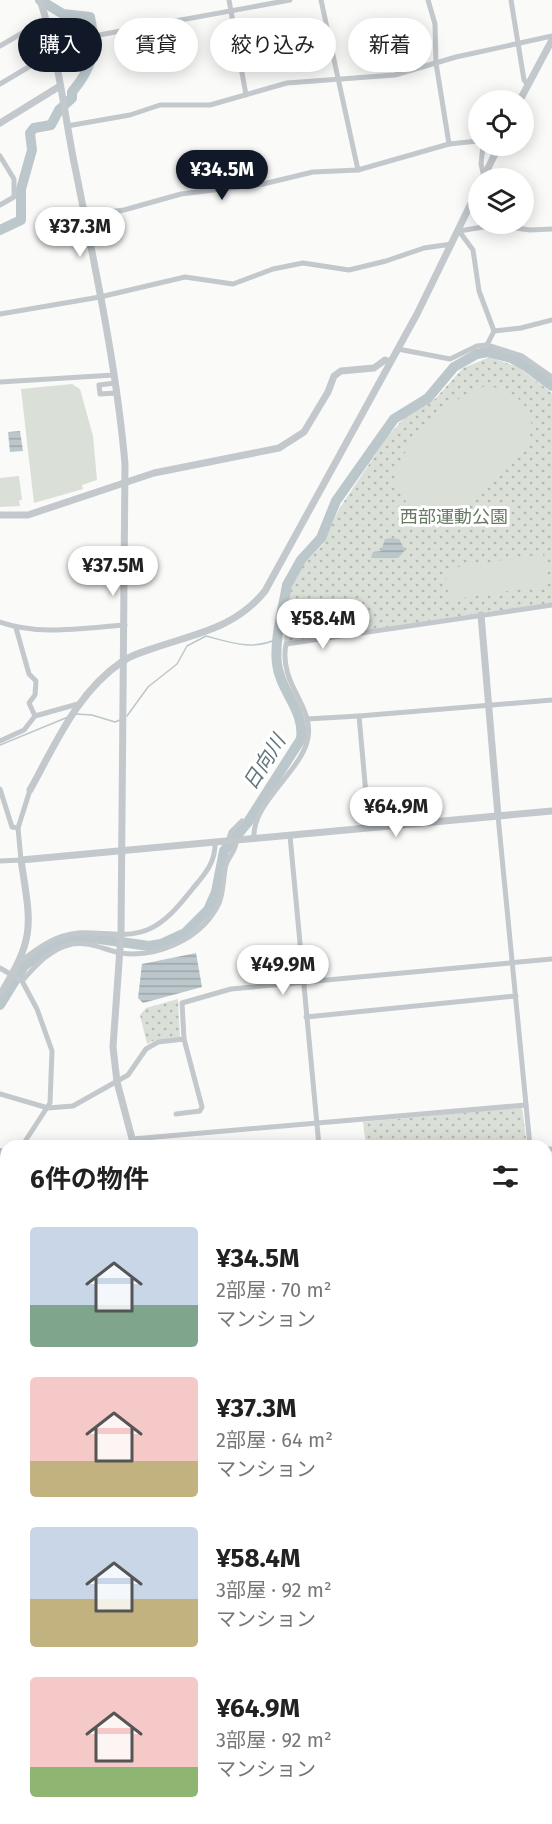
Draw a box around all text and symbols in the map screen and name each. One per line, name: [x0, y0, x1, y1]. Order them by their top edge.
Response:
chip: 購入: [18, 18, 102, 72]
chip: 賃貸: [114, 18, 198, 72]
chip: 絞り込み: [210, 18, 336, 72]
chip: 新着: [348, 18, 432, 72]
map controls: [468, 90, 534, 234]
button: locate: [468, 90, 534, 156]
pin: ¥34.5M: [173, 150, 271, 201]
text: ¥34.5M: [190, 157, 254, 181]
button: layers: [468, 168, 534, 234]
pin: ¥37.3M: [31, 207, 129, 258]
text: ¥37.3M: [49, 214, 111, 238]
park label: 西部運動公園: [400, 506, 508, 528]
pin: ¥37.5M: [64, 546, 162, 597]
text: ¥37.5M: [82, 553, 144, 577]
pin: ¥58.4M: [274, 599, 372, 650]
text: ¥58.4M: [291, 606, 355, 630]
water label: 日向川: [238, 729, 291, 794]
pin: ¥64.9M: [347, 787, 445, 838]
text: ¥64.9M: [364, 794, 428, 818]
pin: ¥49.9M: [234, 945, 332, 996]
text: ¥49.9M: [251, 952, 315, 976]
icon: filters: [489, 1160, 522, 1193]
text: 6件の物件: [30, 1164, 149, 1195]
text: ¥34.5M: [216, 1243, 299, 1274]
icon: home: [78, 1251, 150, 1323]
text: 2部屋 · 70 m²: [216, 1278, 331, 1302]
text: マンション: [216, 1307, 316, 1331]
text: ¥37.3M: [216, 1393, 297, 1424]
icon: home: [78, 1401, 150, 1473]
text: 2部屋 · 64 m²: [216, 1428, 333, 1452]
text: マンション: [216, 1457, 316, 1481]
text: ¥58.4M: [216, 1543, 300, 1574]
icon: home: [78, 1551, 150, 1623]
text: 3部屋 · 92 m²: [216, 1578, 332, 1602]
text: マンション: [216, 1607, 316, 1631]
text: ¥64.9M: [216, 1693, 300, 1724]
icon: home: [78, 1701, 150, 1773]
text: 3部屋 · 92 m²: [216, 1728, 332, 1752]
text: マンション: [216, 1757, 316, 1781]

